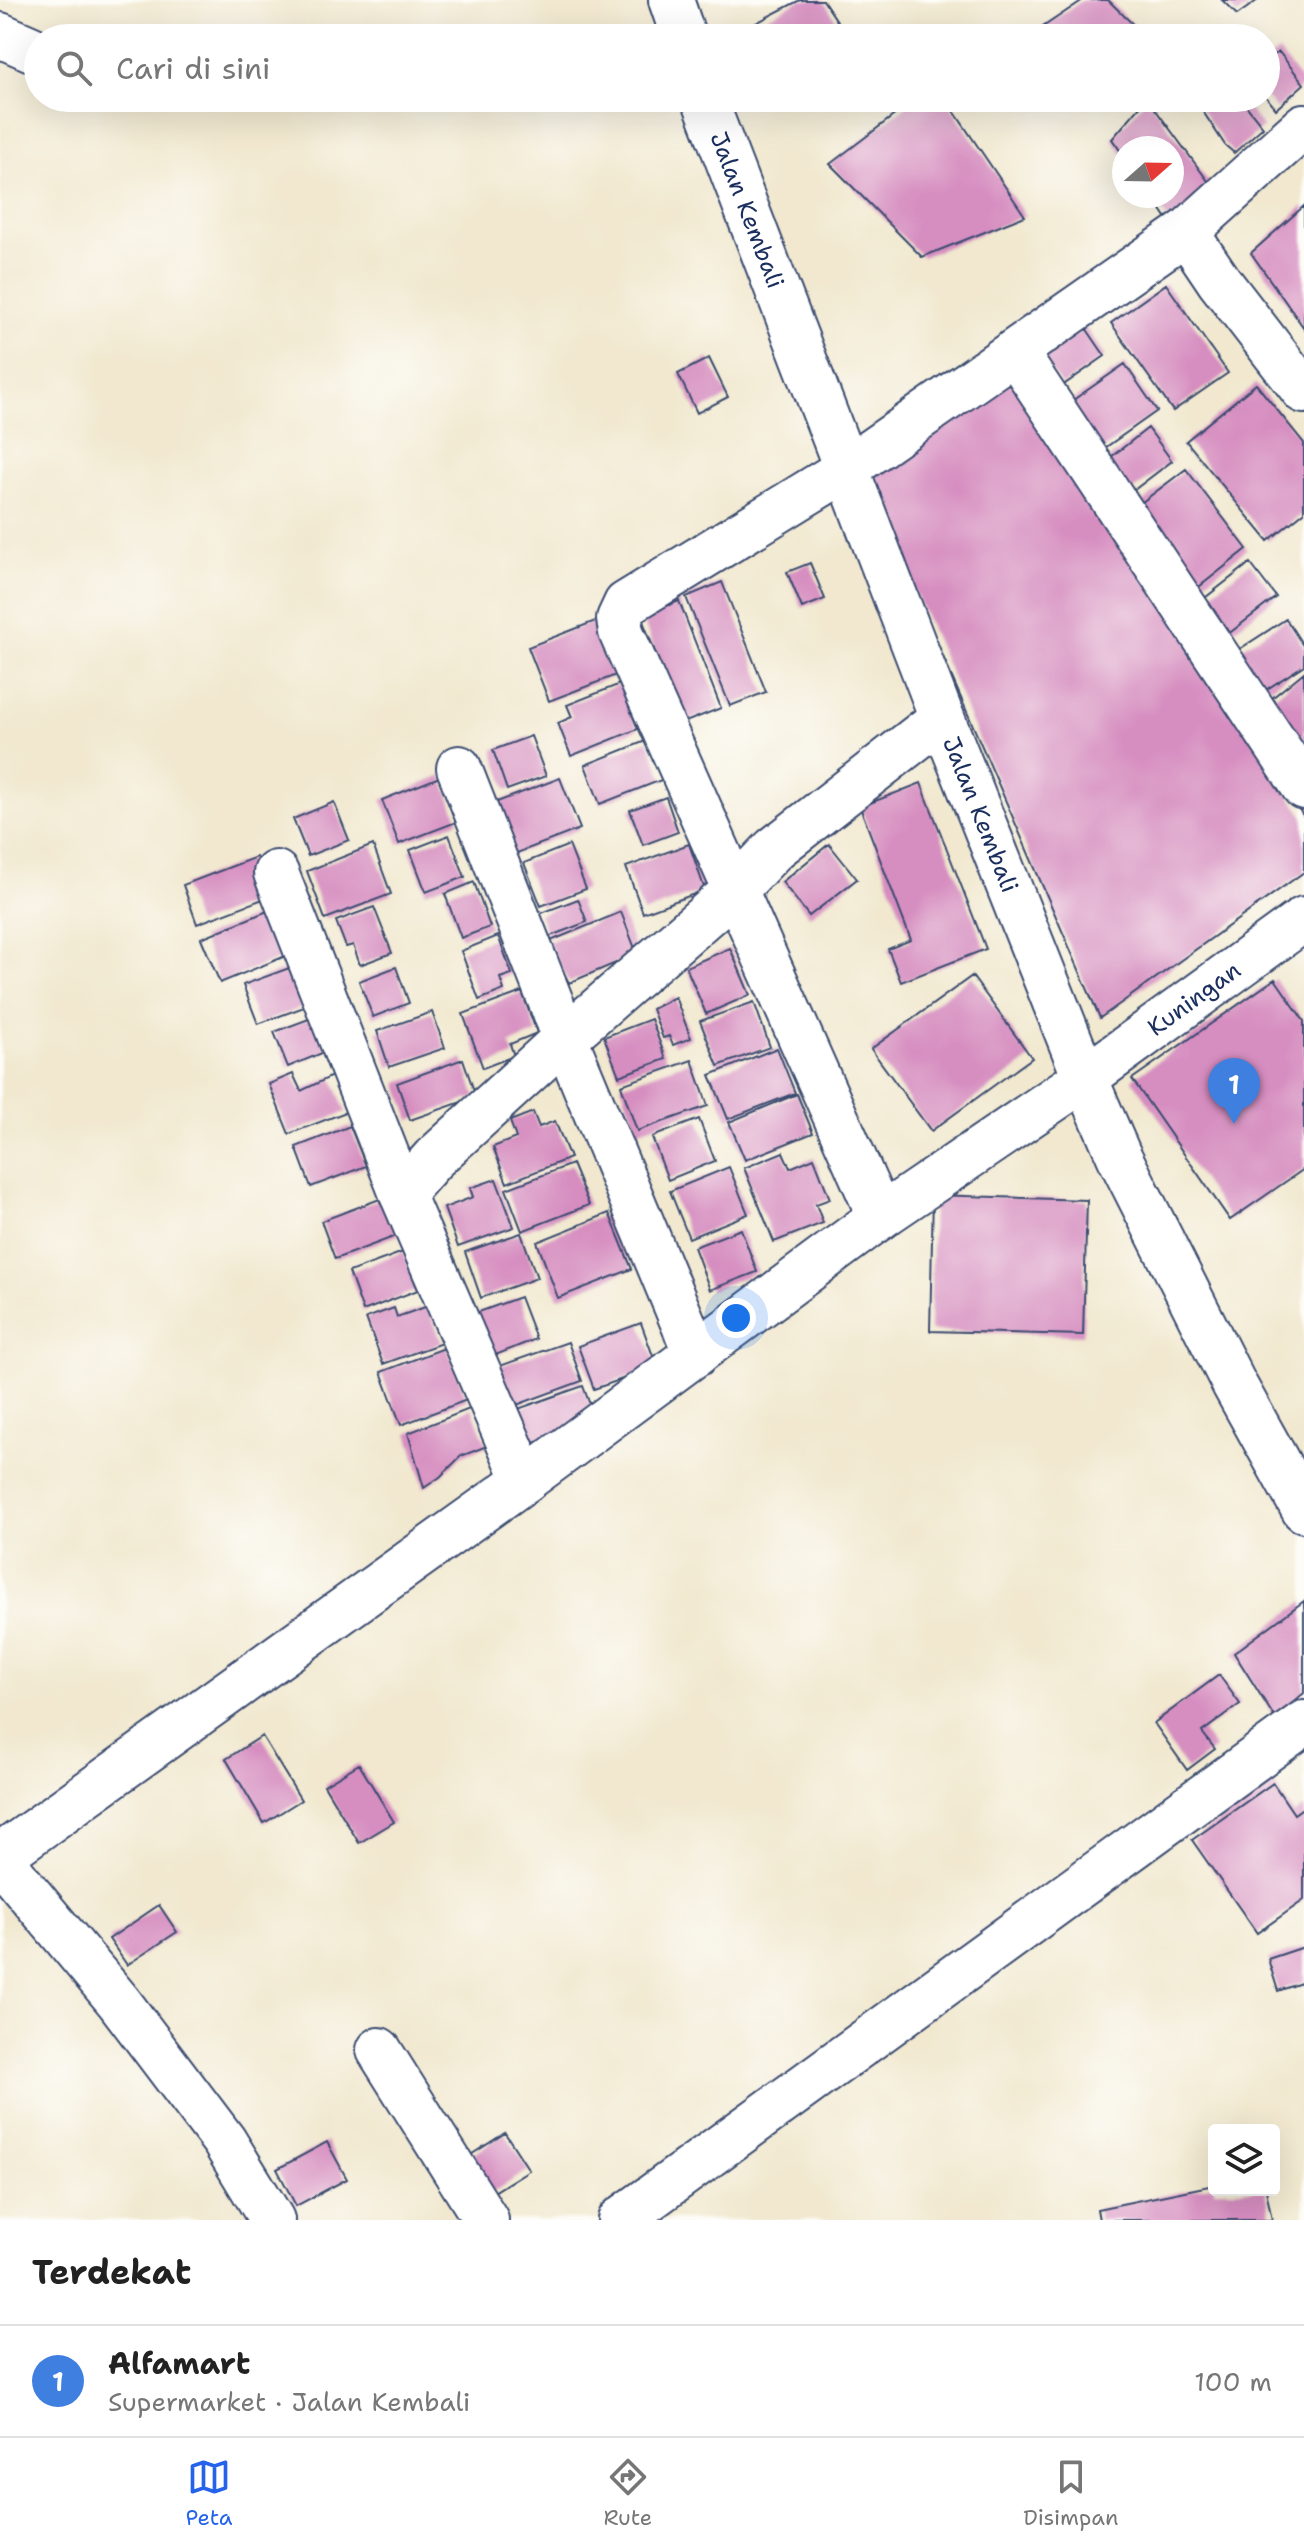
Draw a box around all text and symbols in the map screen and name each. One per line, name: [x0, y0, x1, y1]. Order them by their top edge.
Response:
search box: [24, 24, 1280, 112]
icon: search: [52, 46, 96, 90]
text: Cari di sini: [116, 48, 271, 89]
street label: Jalan Kembali: [702, 127, 792, 293]
north arrow: [1112, 136, 1184, 208]
street label: Jalan Kembali: [935, 732, 1026, 897]
street label: Kuningan: [1141, 954, 1247, 1043]
pin: 1: [1208, 1058, 1260, 1124]
your location: [716, 1298, 756, 1338]
map controls: [1208, 2124, 1280, 2196]
button: layers: [1208, 2124, 1280, 2196]
text: Terdekat: [32, 2249, 191, 2295]
text: Alfamart: [108, 2343, 250, 2384]
text: 1: [52, 2364, 64, 2399]
text: 100 m: [1194, 2364, 1272, 2399]
text: Supermarket · Jalan Kembali: [108, 2384, 471, 2419]
tab: Peta: [186, 2455, 232, 2532]
tab: Rute: [603, 2455, 652, 2532]
tab: Disimpan: [1023, 2455, 1118, 2532]

